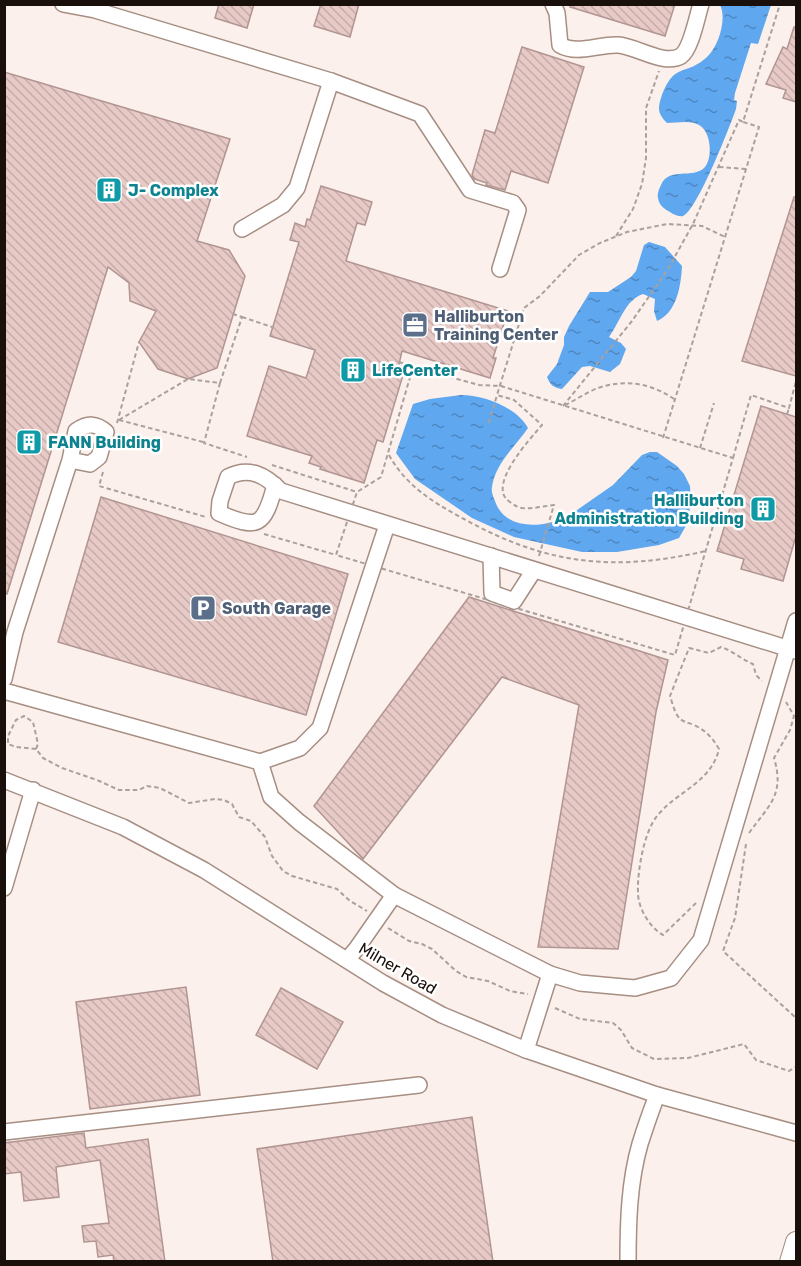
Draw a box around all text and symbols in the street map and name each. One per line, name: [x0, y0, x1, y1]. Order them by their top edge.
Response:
building icon: J- Complex: [94, 175, 124, 205]
place label: J- Complex: [128, 181, 219, 200]
place label: Halliburton Training Center: [434, 307, 559, 344]
office icon: Halliburton Training Center: [400, 310, 430, 340]
building icon: LifeCenter: [338, 355, 368, 385]
place label: LifeCenter: [372, 361, 459, 380]
building icon: FANN Building: [14, 427, 44, 457]
place label: FANN Building: [48, 433, 161, 452]
place label: Halliburton Administration Building: [554, 491, 744, 528]
building icon: Halliburton Administration Building: [748, 494, 778, 524]
parking icon: South Garage: [188, 593, 218, 623]
place label: South Garage: [222, 599, 331, 618]
street label: Milner Road: [355, 939, 440, 998]

